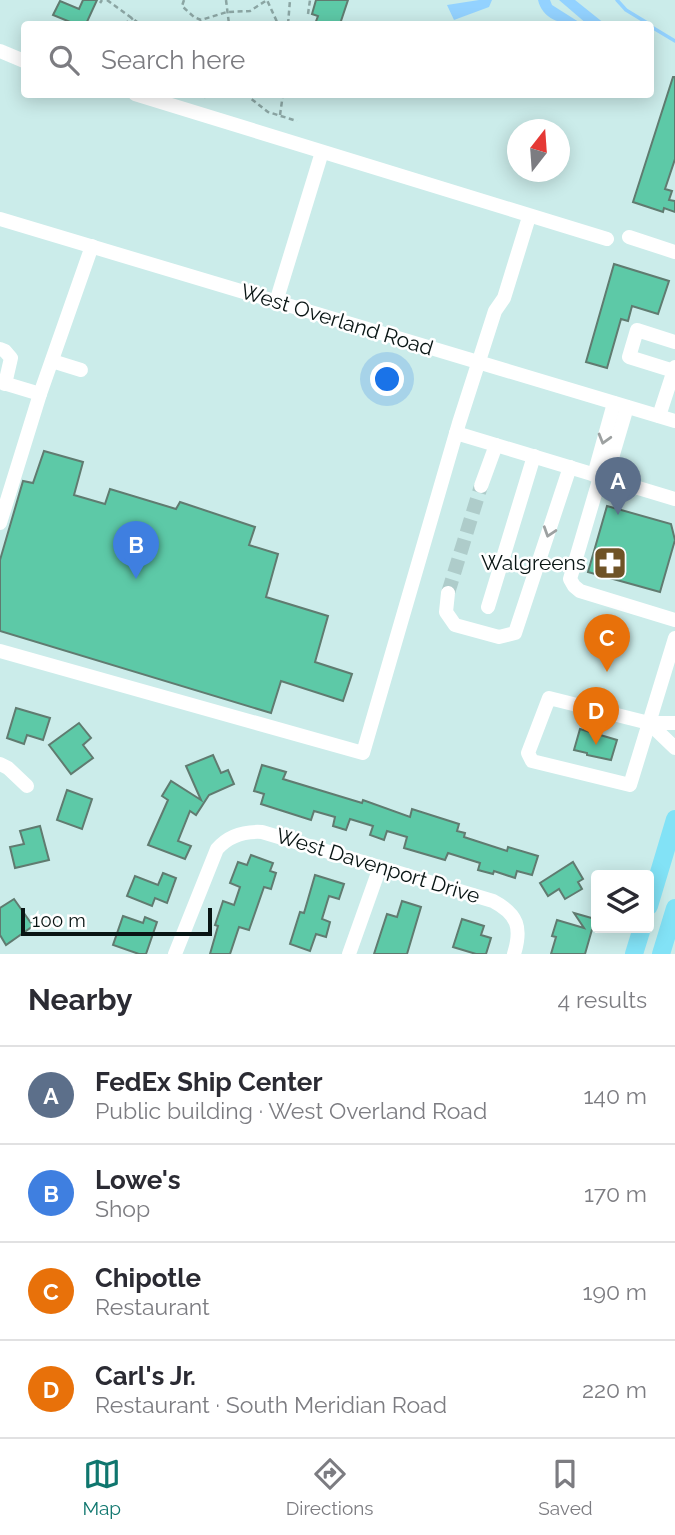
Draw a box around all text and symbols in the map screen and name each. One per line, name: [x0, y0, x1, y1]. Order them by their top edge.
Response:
search box: [21, 21, 654, 98]
icon: search: [45, 41, 83, 79]
text: Search here: [101, 45, 245, 75]
north arrow: [507, 119, 570, 182]
street label: West Overland Road: [238, 278, 436, 361]
your location: [370, 362, 404, 396]
one-way arrow: [598, 433, 612, 445]
pin: A: [595, 457, 641, 515]
pin: B: [113, 521, 159, 579]
one-way arrow: [543, 526, 557, 538]
pharmacy icon: Walgreens: [591, 544, 629, 582]
place label: Walgreens: [481, 550, 586, 575]
pin: C: [584, 614, 630, 672]
pin: D: [573, 687, 619, 745]
street label: West Davenport Drive: [273, 823, 483, 908]
map controls: [591, 870, 654, 933]
button: layers: [591, 870, 654, 933]
scale bar: [21, 905, 212, 937]
text: 100 m: [32, 909, 86, 931]
text: Nearby: [28, 982, 132, 1017]
text: 4 results: [558, 986, 647, 1013]
text: FedEx Ship Center: [95, 1067, 322, 1097]
text: A: [43, 1082, 59, 1109]
text: 140 m: [584, 1082, 647, 1109]
text: Public building · West Overland Road: [95, 1097, 487, 1124]
text: Lowe's: [95, 1165, 181, 1195]
text: B: [43, 1180, 59, 1207]
text: 170 m: [584, 1180, 647, 1207]
text: Shop: [95, 1195, 150, 1222]
text: Chipotle: [95, 1263, 201, 1293]
text: C: [43, 1278, 59, 1305]
text: 190 m: [583, 1278, 647, 1305]
text: Restaurant: [95, 1293, 210, 1320]
text: Carl's Jr.: [95, 1361, 196, 1391]
text: D: [43, 1376, 59, 1403]
text: 220 m: [582, 1376, 647, 1403]
text: Restaurant · South Meridian Road: [95, 1391, 447, 1418]
tab: Map: [82, 1455, 121, 1519]
tab: Directions: [286, 1455, 374, 1519]
tab: Saved: [538, 1455, 593, 1519]

